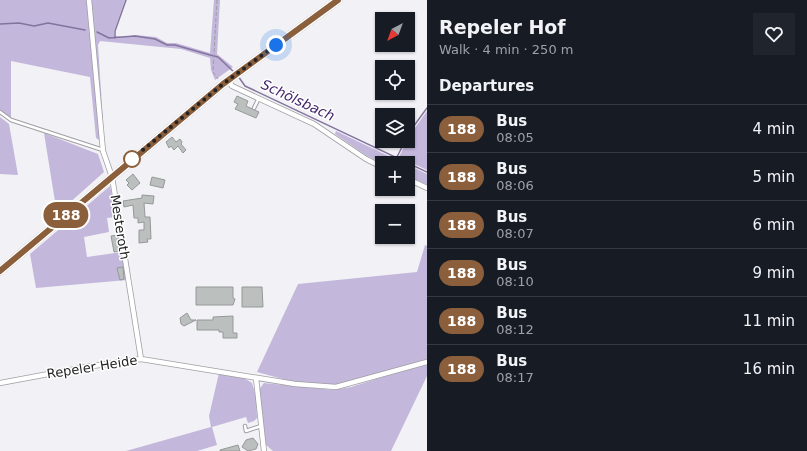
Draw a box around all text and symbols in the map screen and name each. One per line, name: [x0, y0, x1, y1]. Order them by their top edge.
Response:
north arrow: [375, 12, 415, 52]
map controls: [375, 12, 415, 244]
button: heart: [753, 13, 795, 55]
text: Repeler Hof: [439, 16, 566, 38]
your location: [266, 35, 286, 55]
text: Walk · 4 min · 250 m: [439, 42, 573, 57]
button: locate: [375, 60, 415, 100]
water label: Schölsbach: [259, 76, 337, 124]
text: Departures: [439, 77, 534, 95]
button: layers: [375, 108, 415, 148]
text: Bus: [496, 112, 527, 130]
text: 4 min: [752, 120, 795, 138]
text: 188: [447, 121, 476, 137]
text: 08:05: [496, 130, 534, 145]
unlabelled marker: [123, 150, 141, 168]
button: +: [375, 156, 415, 196]
text: Bus: [496, 160, 527, 178]
text: 5 min: [752, 168, 795, 186]
text: 188: [447, 169, 476, 185]
text: 08:06: [496, 178, 534, 193]
street label: Mesteroth: [107, 194, 133, 260]
line badge: 188: [43, 202, 89, 228]
button: −: [375, 204, 415, 244]
text: 188: [51, 207, 81, 223]
text: Bus: [496, 208, 527, 226]
text: 6 min: [752, 216, 795, 234]
text: 188: [447, 217, 476, 233]
text: 08:07: [496, 226, 534, 241]
text: Bus: [496, 256, 527, 274]
text: 9 min: [752, 264, 795, 282]
text: 188: [447, 265, 476, 281]
text: 08:10: [496, 274, 534, 289]
text: Bus: [496, 304, 527, 322]
text: 11 min: [743, 312, 795, 330]
text: 188: [447, 313, 476, 329]
text: 08:12: [496, 322, 534, 337]
street label: Repeler Heide: [46, 352, 138, 382]
text: Bus: [496, 352, 527, 370]
text: 16 min: [743, 360, 795, 378]
text: 188: [447, 361, 476, 377]
text: 08:17: [496, 370, 534, 385]

